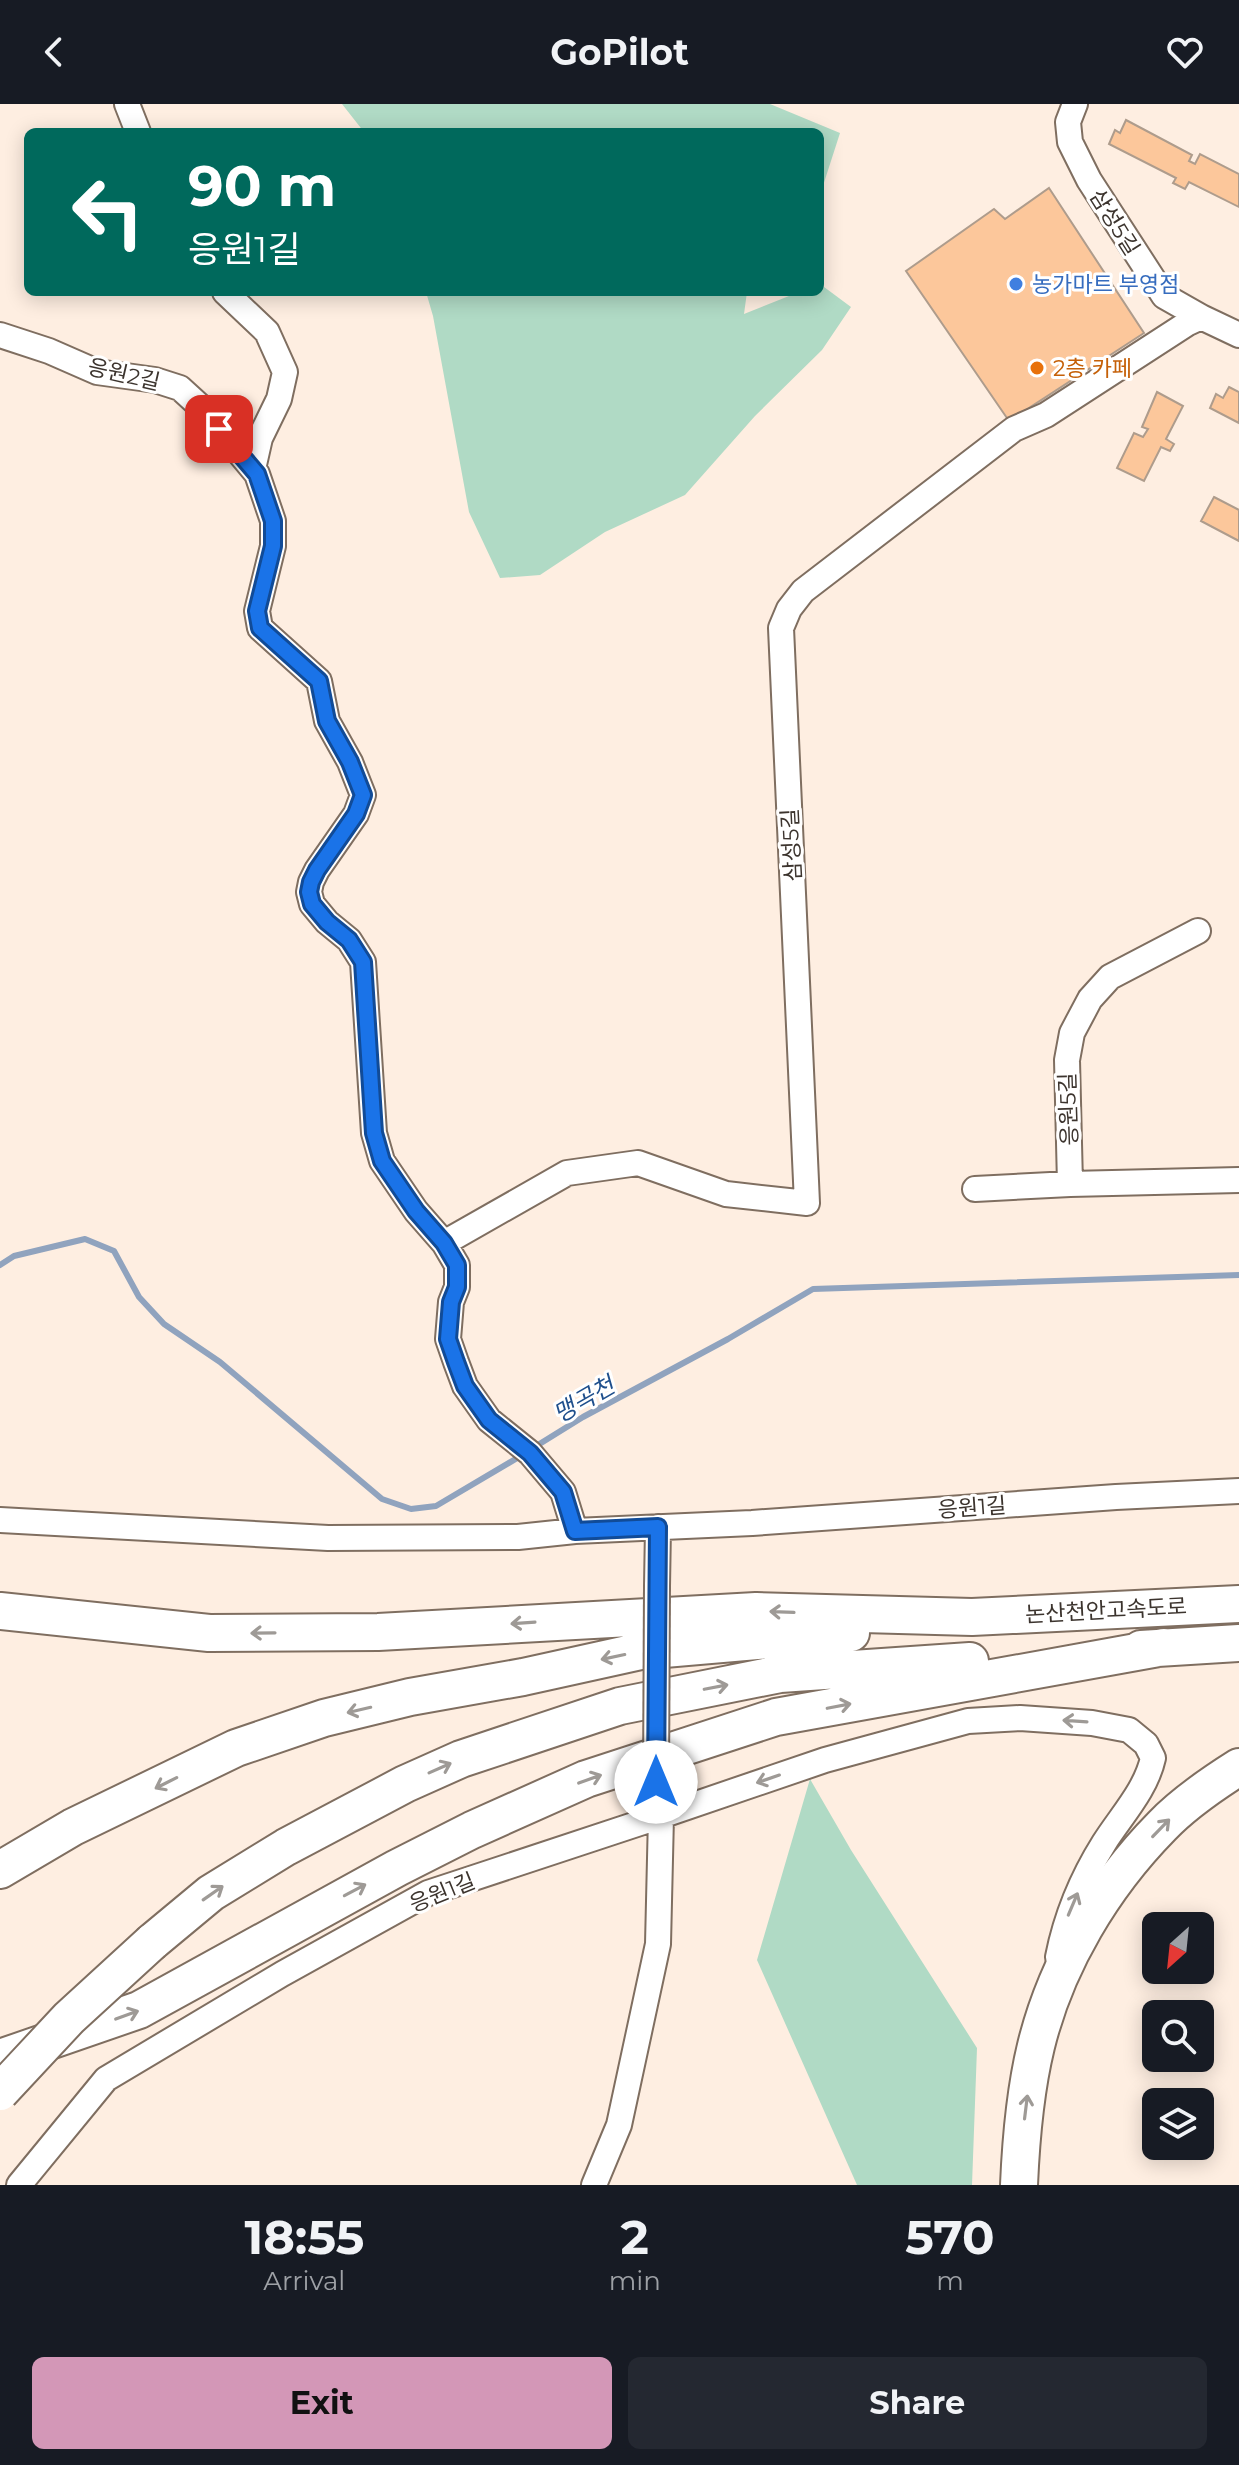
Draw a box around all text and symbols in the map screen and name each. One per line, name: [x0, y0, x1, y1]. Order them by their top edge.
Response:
icon: back: [32, 30, 76, 74]
text: GoPilot: [550, 30, 689, 74]
icon: heart: [1163, 30, 1207, 74]
text: 90 m: [188, 152, 336, 220]
icon: left: [56, 160, 160, 264]
street label: 삼성5길: [1084, 184, 1145, 260]
text: 응원1길: [188, 227, 300, 271]
place label: 농가마트 부영점: [1032, 271, 1179, 298]
marker: 농가마트 부영점: [1007, 275, 1025, 293]
street label: 응원2길: [85, 353, 163, 396]
place label: 2층 카페: [1053, 355, 1132, 382]
marker: 2층 카페: [1028, 359, 1046, 377]
pin: [185, 395, 253, 463]
icon: arrive: [197, 407, 241, 451]
street label: 삼성5길: [776, 808, 807, 882]
street label: 응원5길: [1054, 1072, 1083, 1146]
water label: 맹곡천: [548, 1369, 622, 1429]
street label: 응원1길: [937, 1492, 1007, 1523]
street label: 논산천안고속도로: [1024, 1593, 1188, 1628]
one-way arrow: [769, 1604, 796, 1619]
one-way arrow: [510, 1616, 537, 1631]
one-way arrow: [250, 1625, 277, 1641]
one-way arrow: [601, 1650, 627, 1665]
one-way arrow: [702, 1679, 728, 1694]
one-way arrow: [825, 1697, 851, 1712]
one-way arrow: [347, 1703, 372, 1718]
one-way arrow: [1062, 1713, 1089, 1728]
position arrow: [614, 1740, 698, 1824]
one-way arrow: [428, 1760, 452, 1775]
one-way arrow: [577, 1771, 601, 1785]
one-way arrow: [756, 1773, 781, 1788]
one-way arrow: [155, 1776, 179, 1791]
one-way arrow: [1151, 1819, 1170, 1838]
street label: 응원1길: [405, 1867, 479, 1918]
one-way arrow: [342, 1882, 366, 1898]
one-way arrow: [201, 1885, 223, 1901]
one-way arrow: [1067, 1892, 1082, 1917]
north arrow: [1142, 1912, 1214, 1984]
map controls: [1142, 1912, 1214, 2160]
button: search: [1142, 2000, 1214, 2072]
one-way arrow: [114, 2006, 139, 2021]
button: layers: [1142, 2088, 1214, 2160]
one-way arrow: [1018, 2094, 1033, 2121]
text: 18:55: [244, 2208, 364, 2266]
text: 2: [621, 2208, 649, 2266]
text: 570: [905, 2208, 995, 2266]
text: Arrival: [263, 2265, 345, 2297]
text: min: [609, 2265, 661, 2297]
text: m: [936, 2265, 964, 2297]
button: Exit: [32, 2357, 612, 2449]
button: Share: [628, 2357, 1207, 2449]

